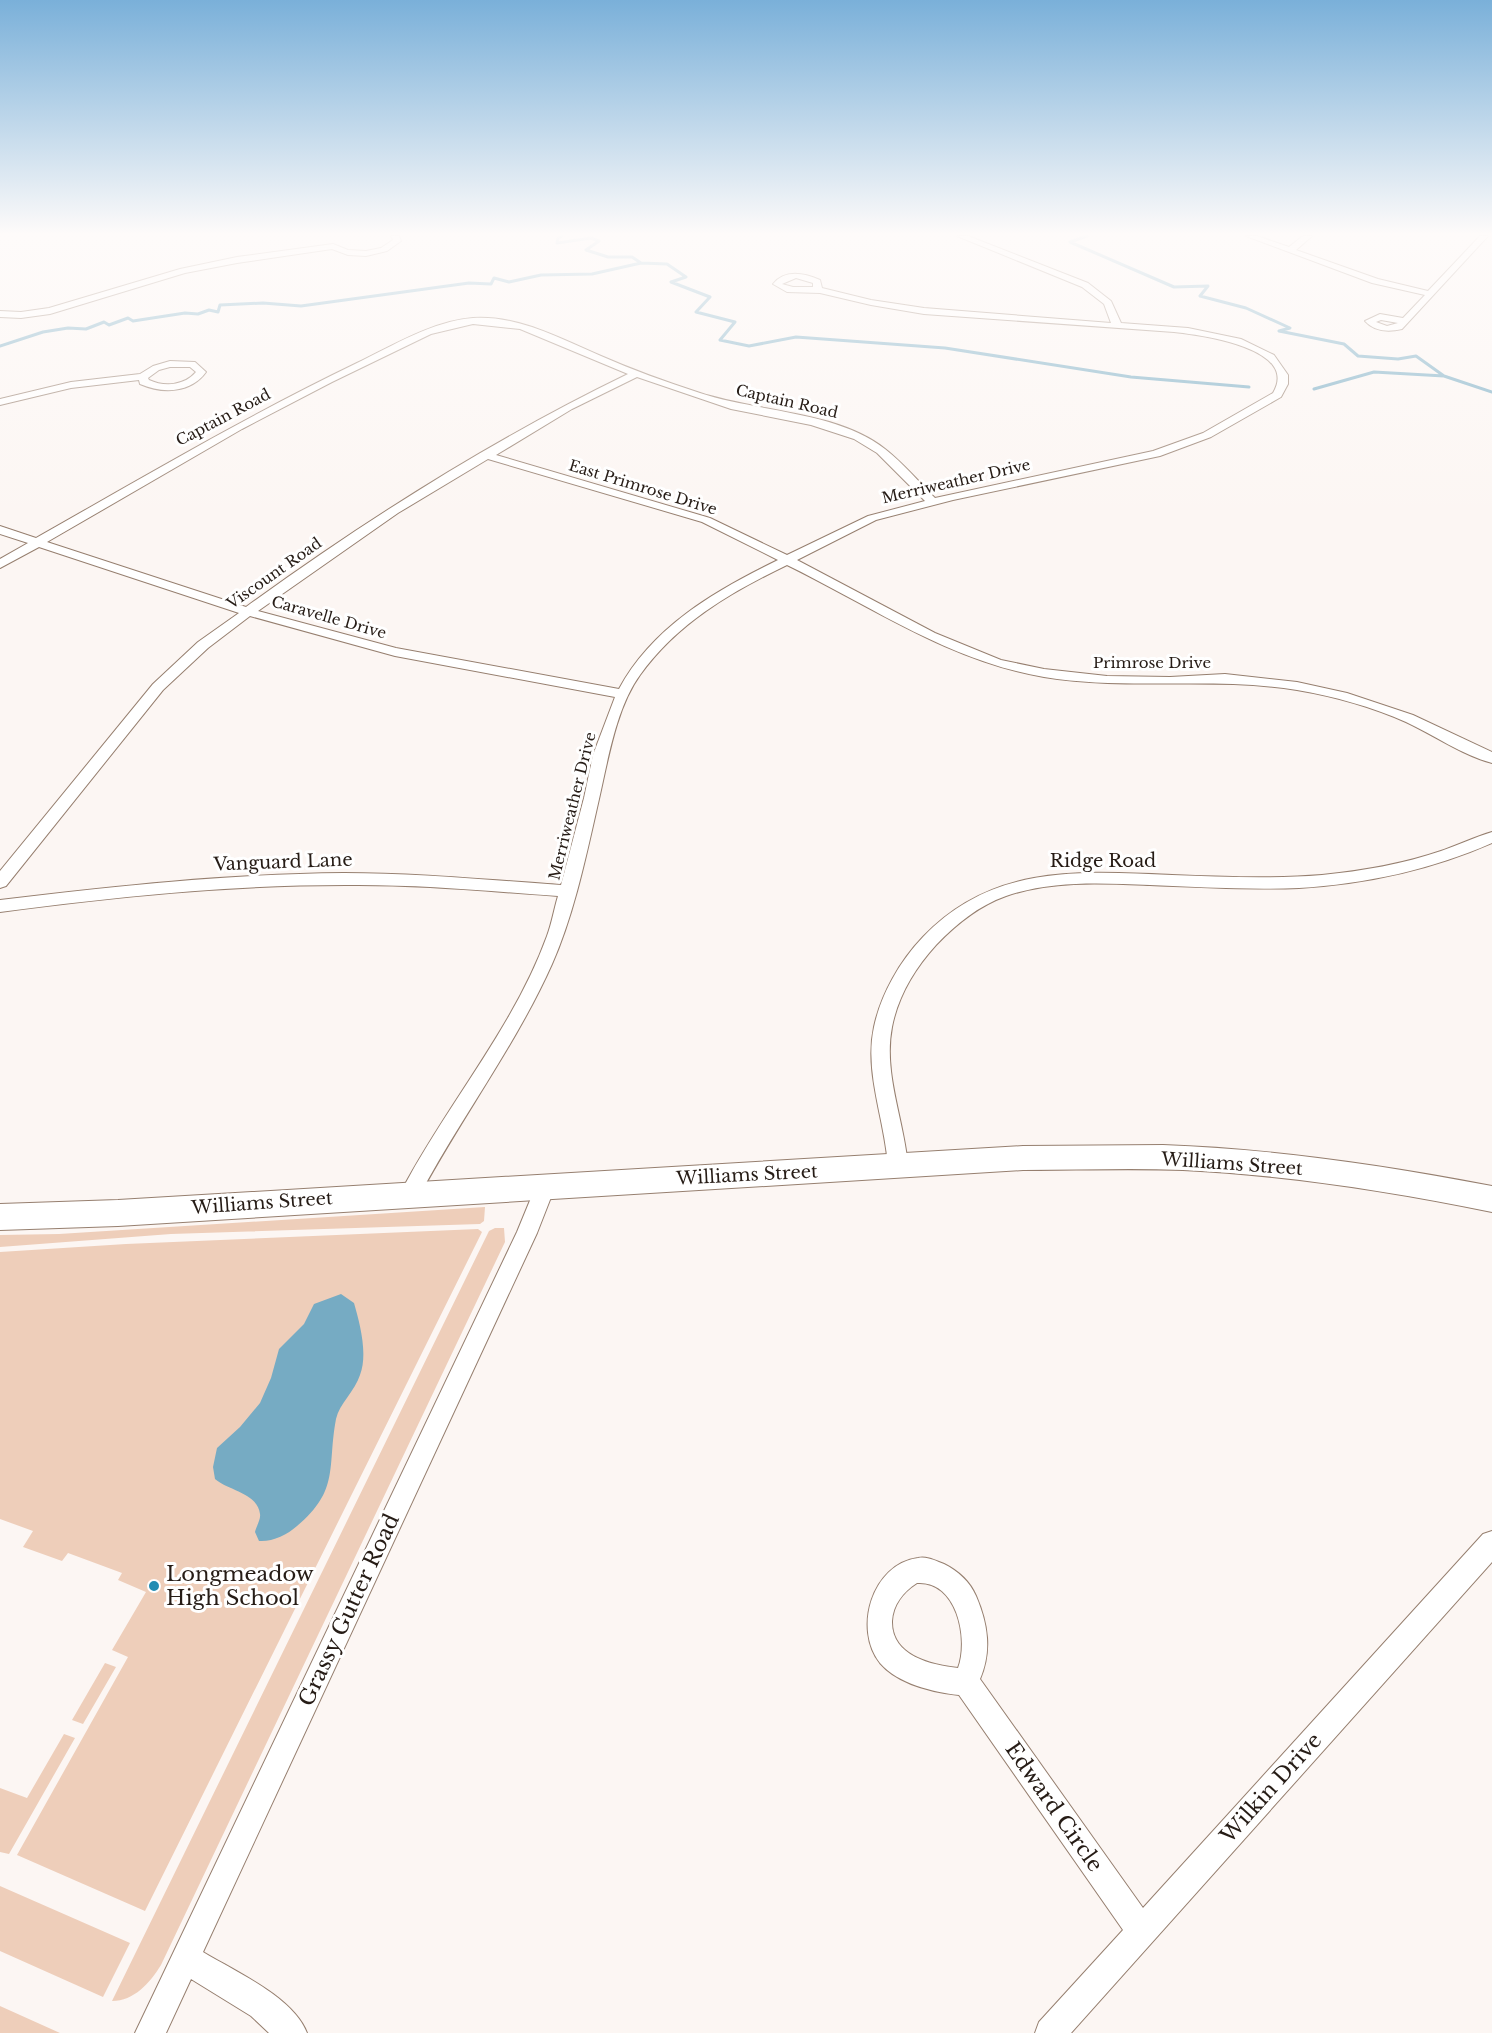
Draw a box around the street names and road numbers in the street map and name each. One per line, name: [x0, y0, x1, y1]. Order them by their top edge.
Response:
street label: Captain Road: [734, 380, 840, 422]
street label: Captain Road: [173, 384, 273, 450]
street label: East Primrose Drive: [567, 455, 719, 519]
street label: Merriweather Drive: [880, 455, 1032, 507]
street label: Viscount Road: [222, 533, 325, 613]
street label: Caravelle Drive: [269, 592, 389, 642]
street label: Primrose Drive: [1093, 653, 1211, 672]
street label: Merriweather Drive: [544, 730, 600, 882]
street label: Vanguard Lane: [212, 849, 353, 875]
street label: Ridge Road: [1050, 850, 1156, 872]
street label: Williams Street: [1160, 1148, 1304, 1180]
street label: Williams Street: [675, 1160, 819, 1190]
street label: Williams Street: [190, 1187, 334, 1219]
street label: Grassy Gutter Road: [293, 1510, 405, 1710]
street label: Wilkin Drive: [1214, 1728, 1327, 1849]
street label: Edward Circle: [1000, 1737, 1108, 1877]

